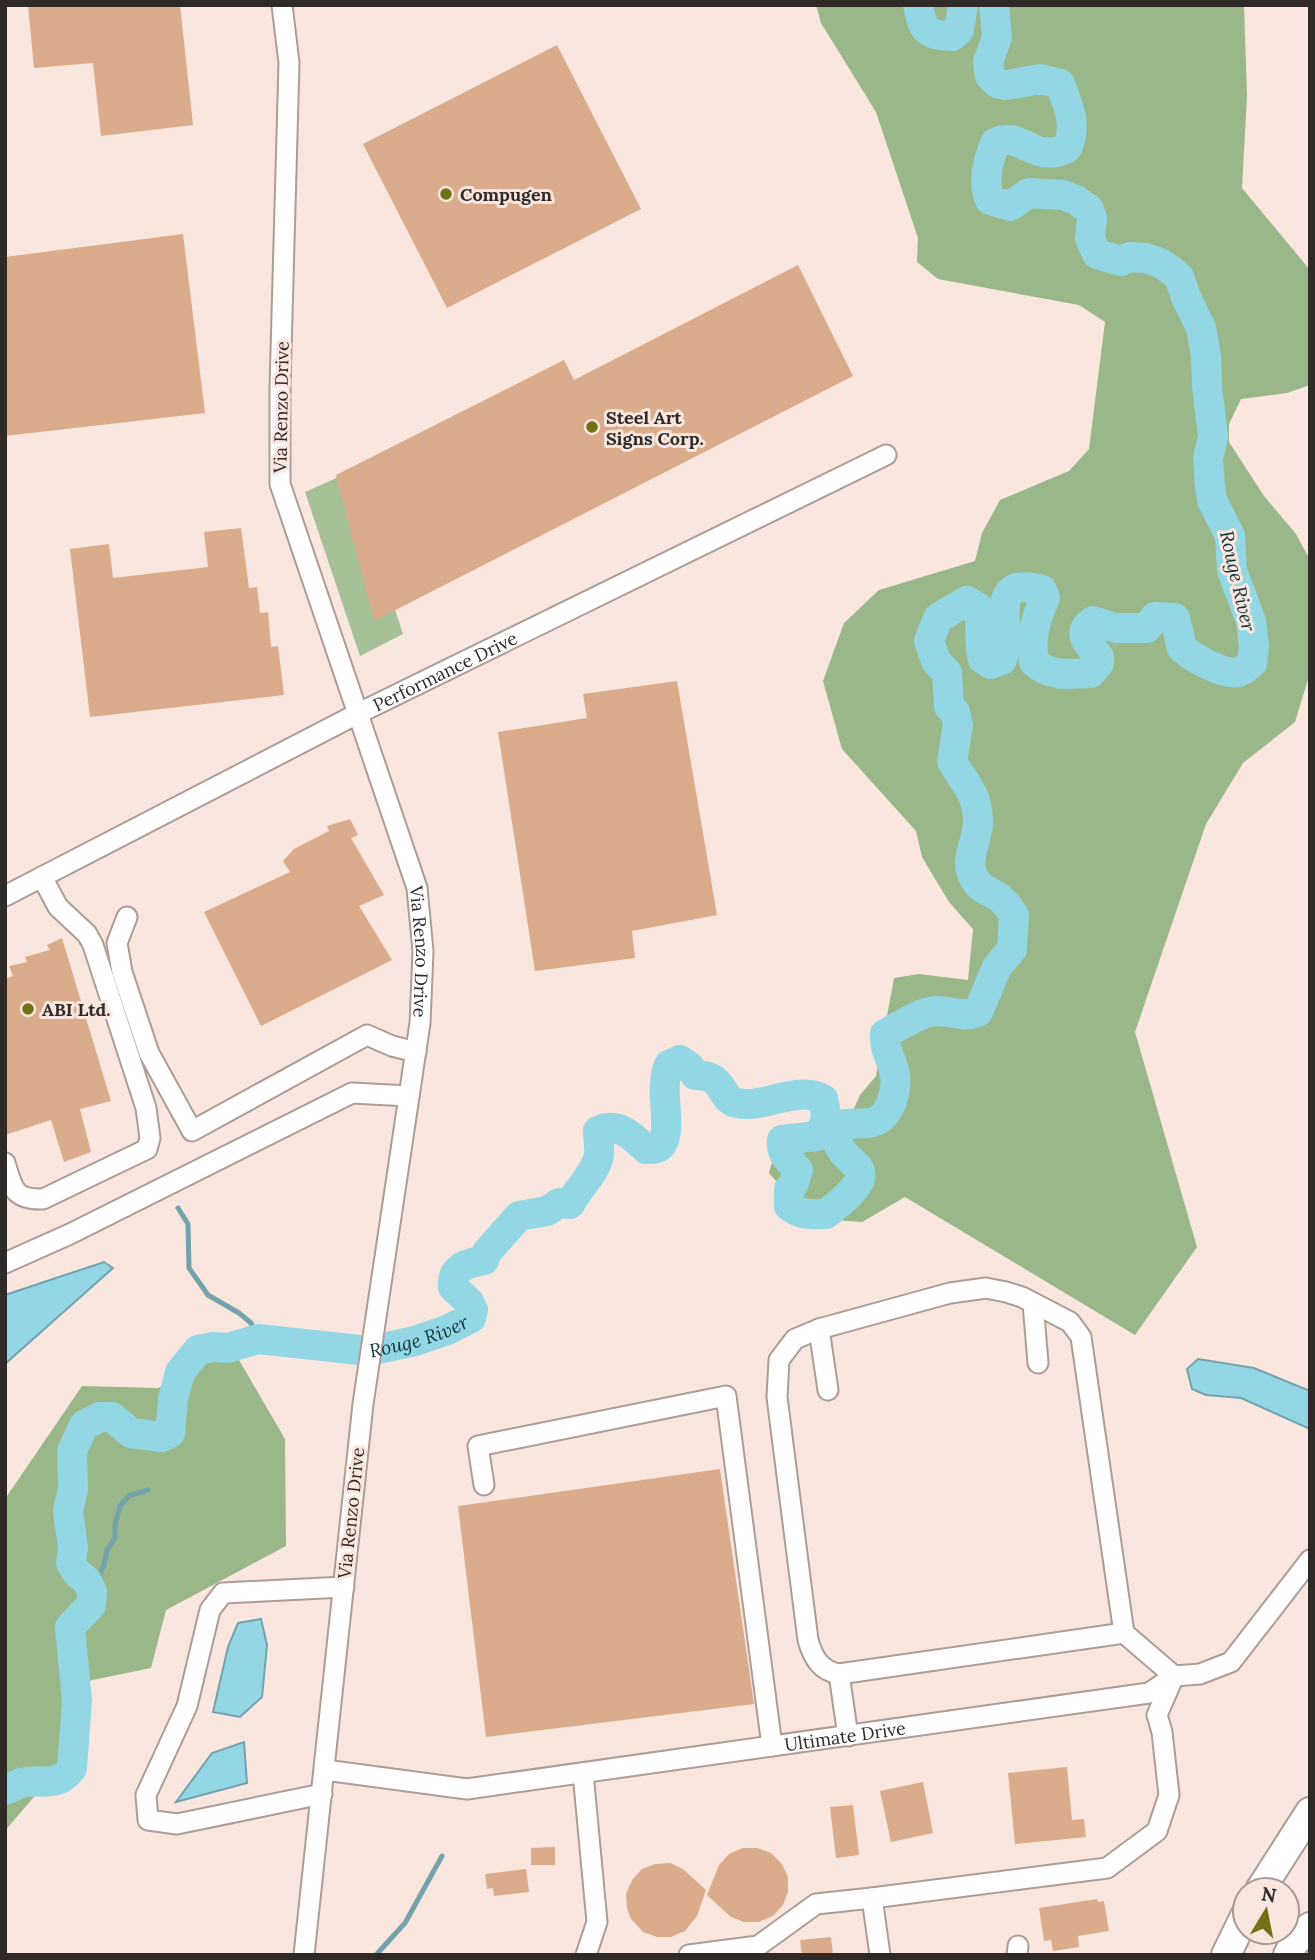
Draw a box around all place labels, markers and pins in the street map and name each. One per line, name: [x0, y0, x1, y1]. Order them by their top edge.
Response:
place label: Compugen: [460, 183, 553, 206]
marker: Compugen: [438, 186, 454, 202]
place label: Steel Art Signs Corp.: [606, 406, 704, 450]
marker: Steel Art Signs Corp.: [584, 419, 600, 435]
place label: ABI Ltd.: [42, 998, 111, 1021]
marker: ABI Ltd.: [20, 1001, 36, 1017]

